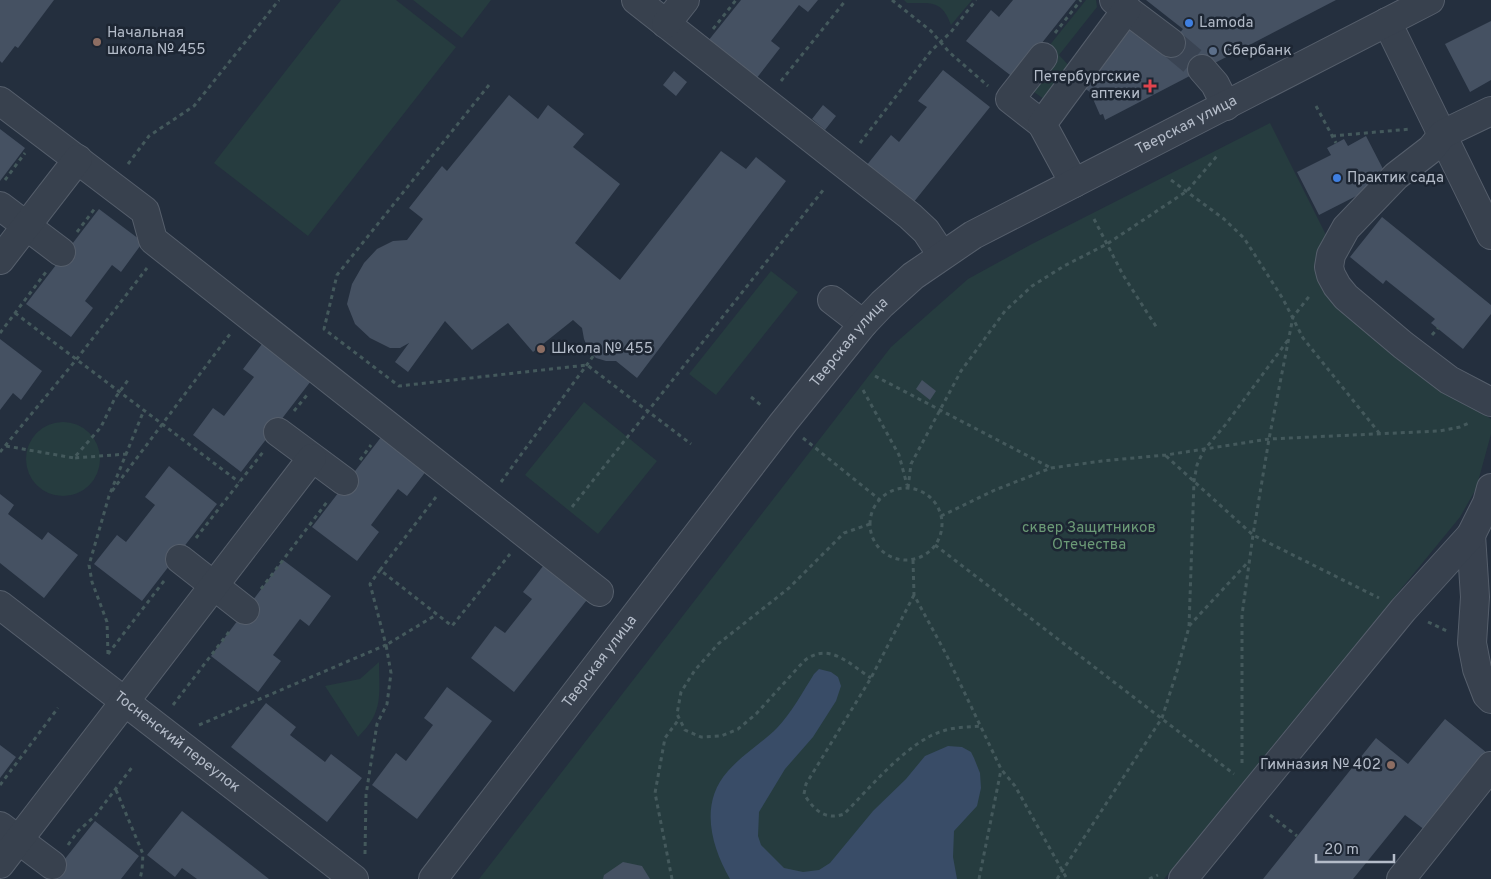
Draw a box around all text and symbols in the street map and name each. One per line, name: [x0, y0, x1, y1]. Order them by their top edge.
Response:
place label: Lamoda: [1199, 14, 1253, 33]
marker: Lamoda: [1183, 17, 1195, 29]
place label: Начальная школа № 455: [107, 24, 206, 60]
marker: Начальная школа № 455: [91, 36, 103, 48]
place label: Сбербанк: [1223, 42, 1292, 61]
marker: Сбербанк: [1207, 45, 1219, 57]
place label: Петербургские аптеки: [1033, 68, 1140, 104]
marker: Петербургские аптеки: [1144, 80, 1156, 92]
street label: Тверская улица: [1132, 91, 1240, 159]
place label: Практик сада: [1347, 169, 1444, 188]
marker: Практик сада: [1331, 172, 1343, 184]
street label: Тверская улица: [806, 293, 892, 391]
place label: Школа № 455: [551, 340, 653, 359]
marker: Школа № 455: [535, 343, 547, 355]
park label: сквер Защитников Отечества: [1022, 519, 1156, 555]
street label: Тверская улица: [558, 612, 641, 712]
street label: Тосненский переулок: [110, 687, 244, 797]
place label: Гимназия № 402: [1260, 756, 1381, 775]
marker: Гимназия № 402: [1385, 759, 1397, 771]
scale bar: [1316, 832, 1394, 864]
text: 20 m: [1324, 841, 1359, 860]

